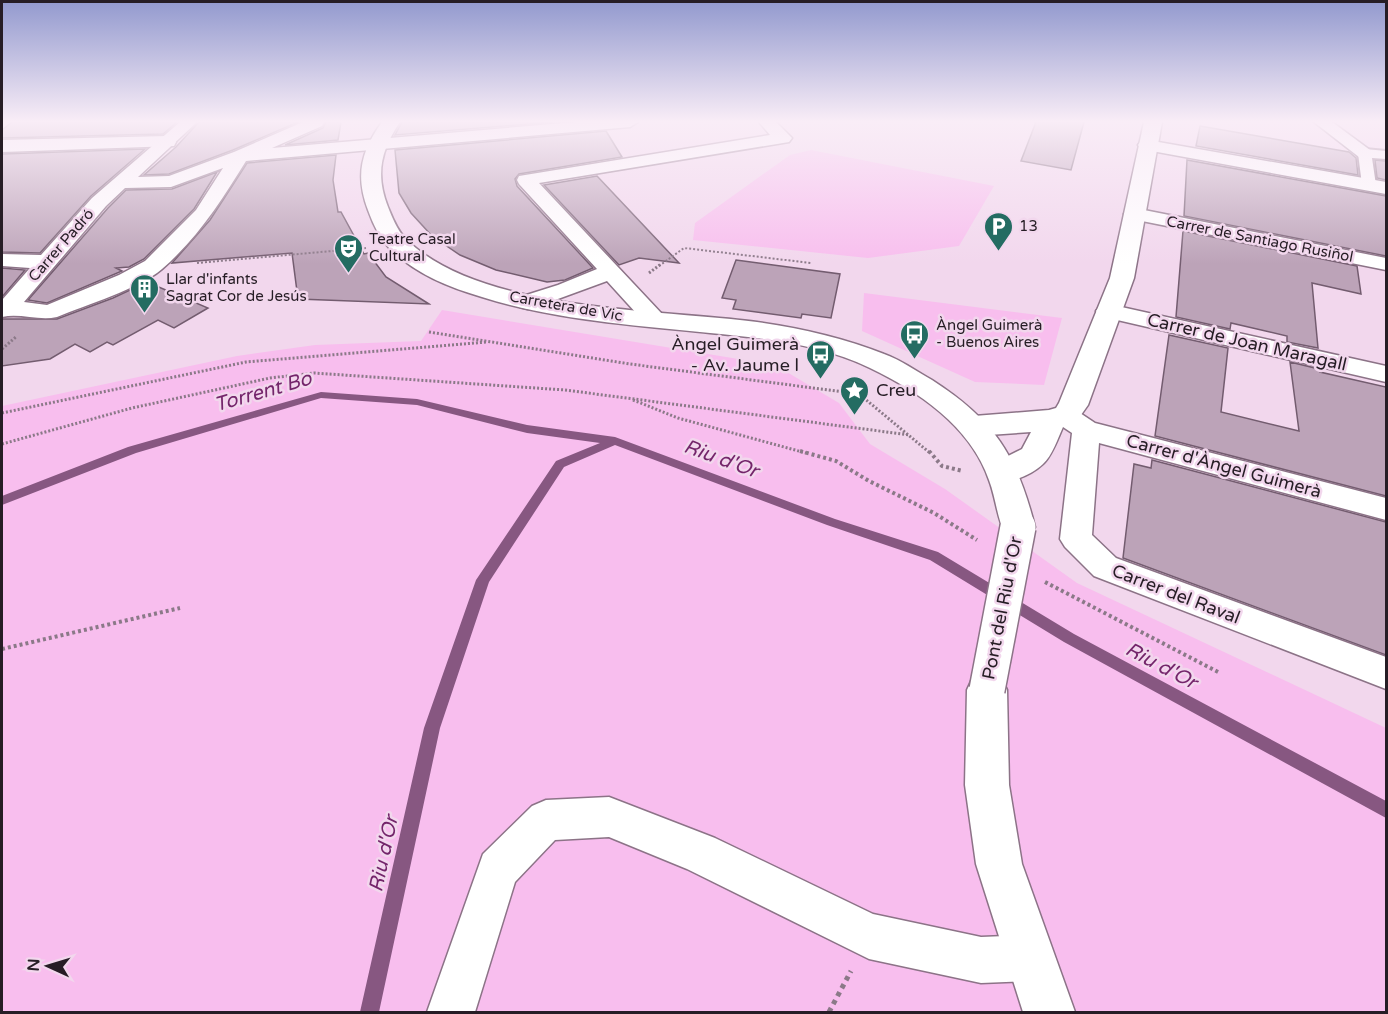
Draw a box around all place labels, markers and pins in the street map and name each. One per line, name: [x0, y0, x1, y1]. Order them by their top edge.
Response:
parking icon: 13: [982, 210, 1014, 252]
place label: 13: [1019, 217, 1038, 235]
place label: Teatre Casal Cultural: [369, 230, 456, 265]
theatre icon: Teatre Casal Cultural: [332, 232, 364, 274]
place label: Llar d'infants Sagrat Cor de Jesús: [166, 270, 307, 305]
building icon: Llar d'infants Sagrat Cor de Jesús: [129, 272, 161, 314]
place label: Àngel Guimerà - Buenos Aires: [936, 316, 1043, 351]
bus stop icon: Àngel Guimerà - Buenos Aires: [899, 318, 931, 360]
place label: Àngel Guimerà - Av. Jaume l: [671, 333, 799, 376]
bus stop icon: Àngel Guimerà - Av. Jaume l: [804, 338, 836, 380]
place icon: Creu: [839, 374, 871, 416]
place label: Creu: [876, 379, 916, 401]

